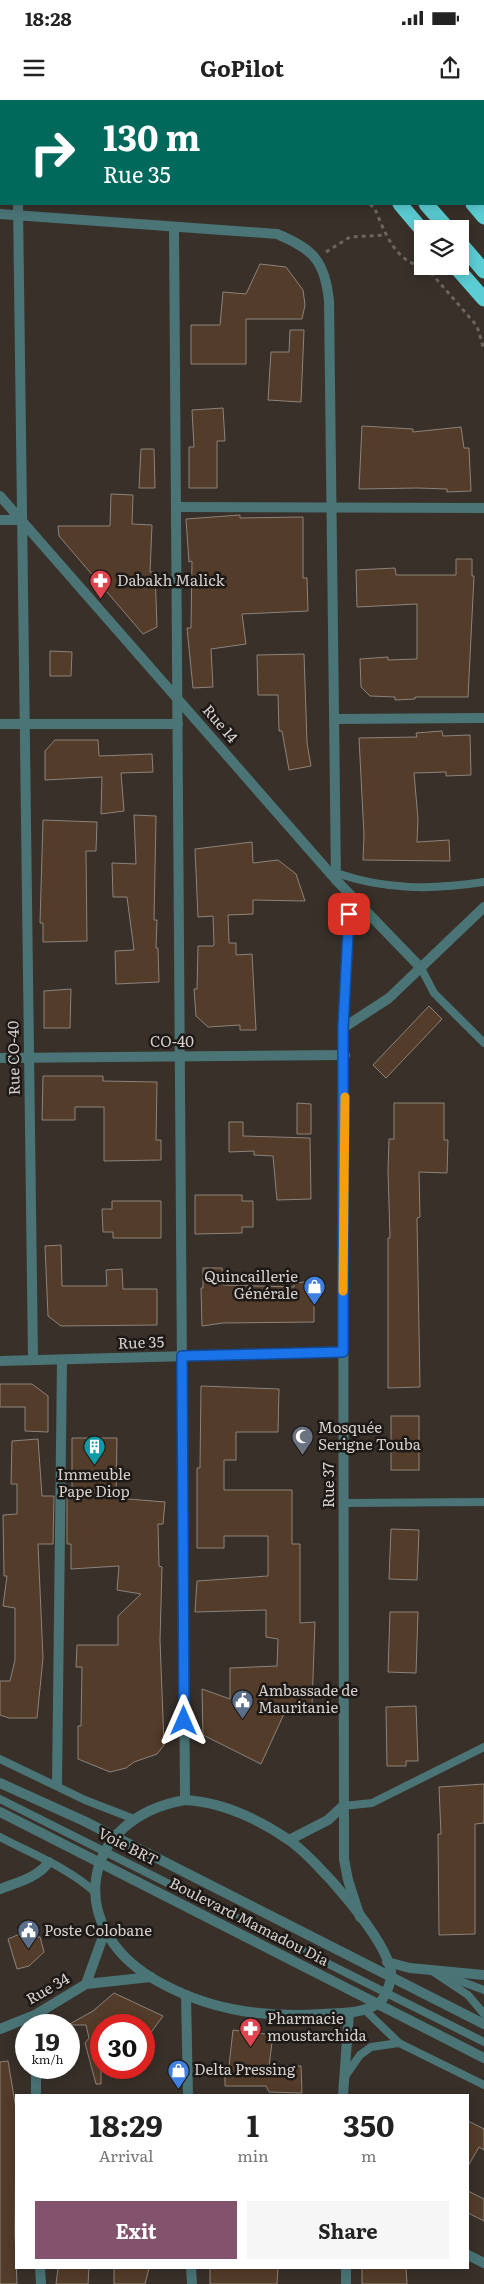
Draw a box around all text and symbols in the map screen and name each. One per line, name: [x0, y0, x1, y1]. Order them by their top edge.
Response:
text: 18:28: [25, 4, 72, 32]
text: GoPilot: [200, 51, 284, 84]
icon: menu: [20, 54, 48, 82]
icon: share: [436, 54, 464, 82]
text: 130 m: [103, 110, 200, 162]
icon: right: [20, 120, 85, 185]
text: Rue 35: [103, 157, 171, 190]
map controls: [414, 220, 469, 275]
button: layers: [414, 220, 469, 275]
place label: Dabakh Malick: [117, 568, 226, 591]
pharmacy icon: Dabakh Malick: [89, 569, 113, 600]
street label: Rue 14: [198, 699, 244, 747]
pin: [328, 893, 370, 935]
icon: arrive: [335, 900, 363, 928]
street label: Rue CO-40: [0, 1020, 25, 1095]
street label: CO-40: [150, 1029, 194, 1052]
place label: Quincaillerie Générale: [204, 1264, 298, 1304]
shop icon: Quincaillerie Générale: [302, 1274, 326, 1305]
street label: Rue 35: [117, 1329, 165, 1354]
place label: Mosquée Serigne Touba: [318, 1415, 422, 1455]
mosque icon: Mosquée Serigne Touba: [290, 1425, 314, 1456]
building icon: Immeuble Pape Diop: [82, 1435, 106, 1466]
place label: Immeuble Pape Diop: [57, 1462, 131, 1502]
street label: Rue 37: [316, 1462, 339, 1508]
place label: Ambassade de Mauritanie: [258, 1678, 358, 1718]
public building icon: Ambassade de Mauritanie: [230, 1688, 254, 1719]
position arrow: [157, 1694, 209, 1746]
street label: Voie BRT: [95, 1821, 163, 1871]
street label: Boulevard Mamadou Dia: [166, 1870, 334, 1971]
place label: Poste Colobane: [44, 1918, 152, 1941]
public building icon: Poste Colobane: [16, 1919, 40, 1950]
street label: Rue 34: [21, 1966, 73, 2009]
place label: Pharmacie moustarchida: [267, 2006, 368, 2046]
speed limit sign: 30: [90, 2014, 155, 2079]
pharmacy icon: Pharmacie moustarchida: [239, 2016, 263, 2047]
text: 19: [35, 2022, 60, 2059]
text: km/h: [32, 2050, 63, 2068]
place label: Delta Pressing: [194, 2057, 296, 2080]
shop icon: Delta Pressing: [166, 2058, 190, 2089]
text: 18:29: [89, 2102, 163, 2146]
text: 1: [247, 2102, 259, 2146]
text: 350: [343, 2102, 395, 2146]
text: Arrival: [99, 2143, 153, 2167]
text: min: [237, 2143, 269, 2167]
text: m: [361, 2143, 377, 2167]
button: Exit: [35, 2201, 237, 2259]
button: Share: [247, 2201, 449, 2259]

